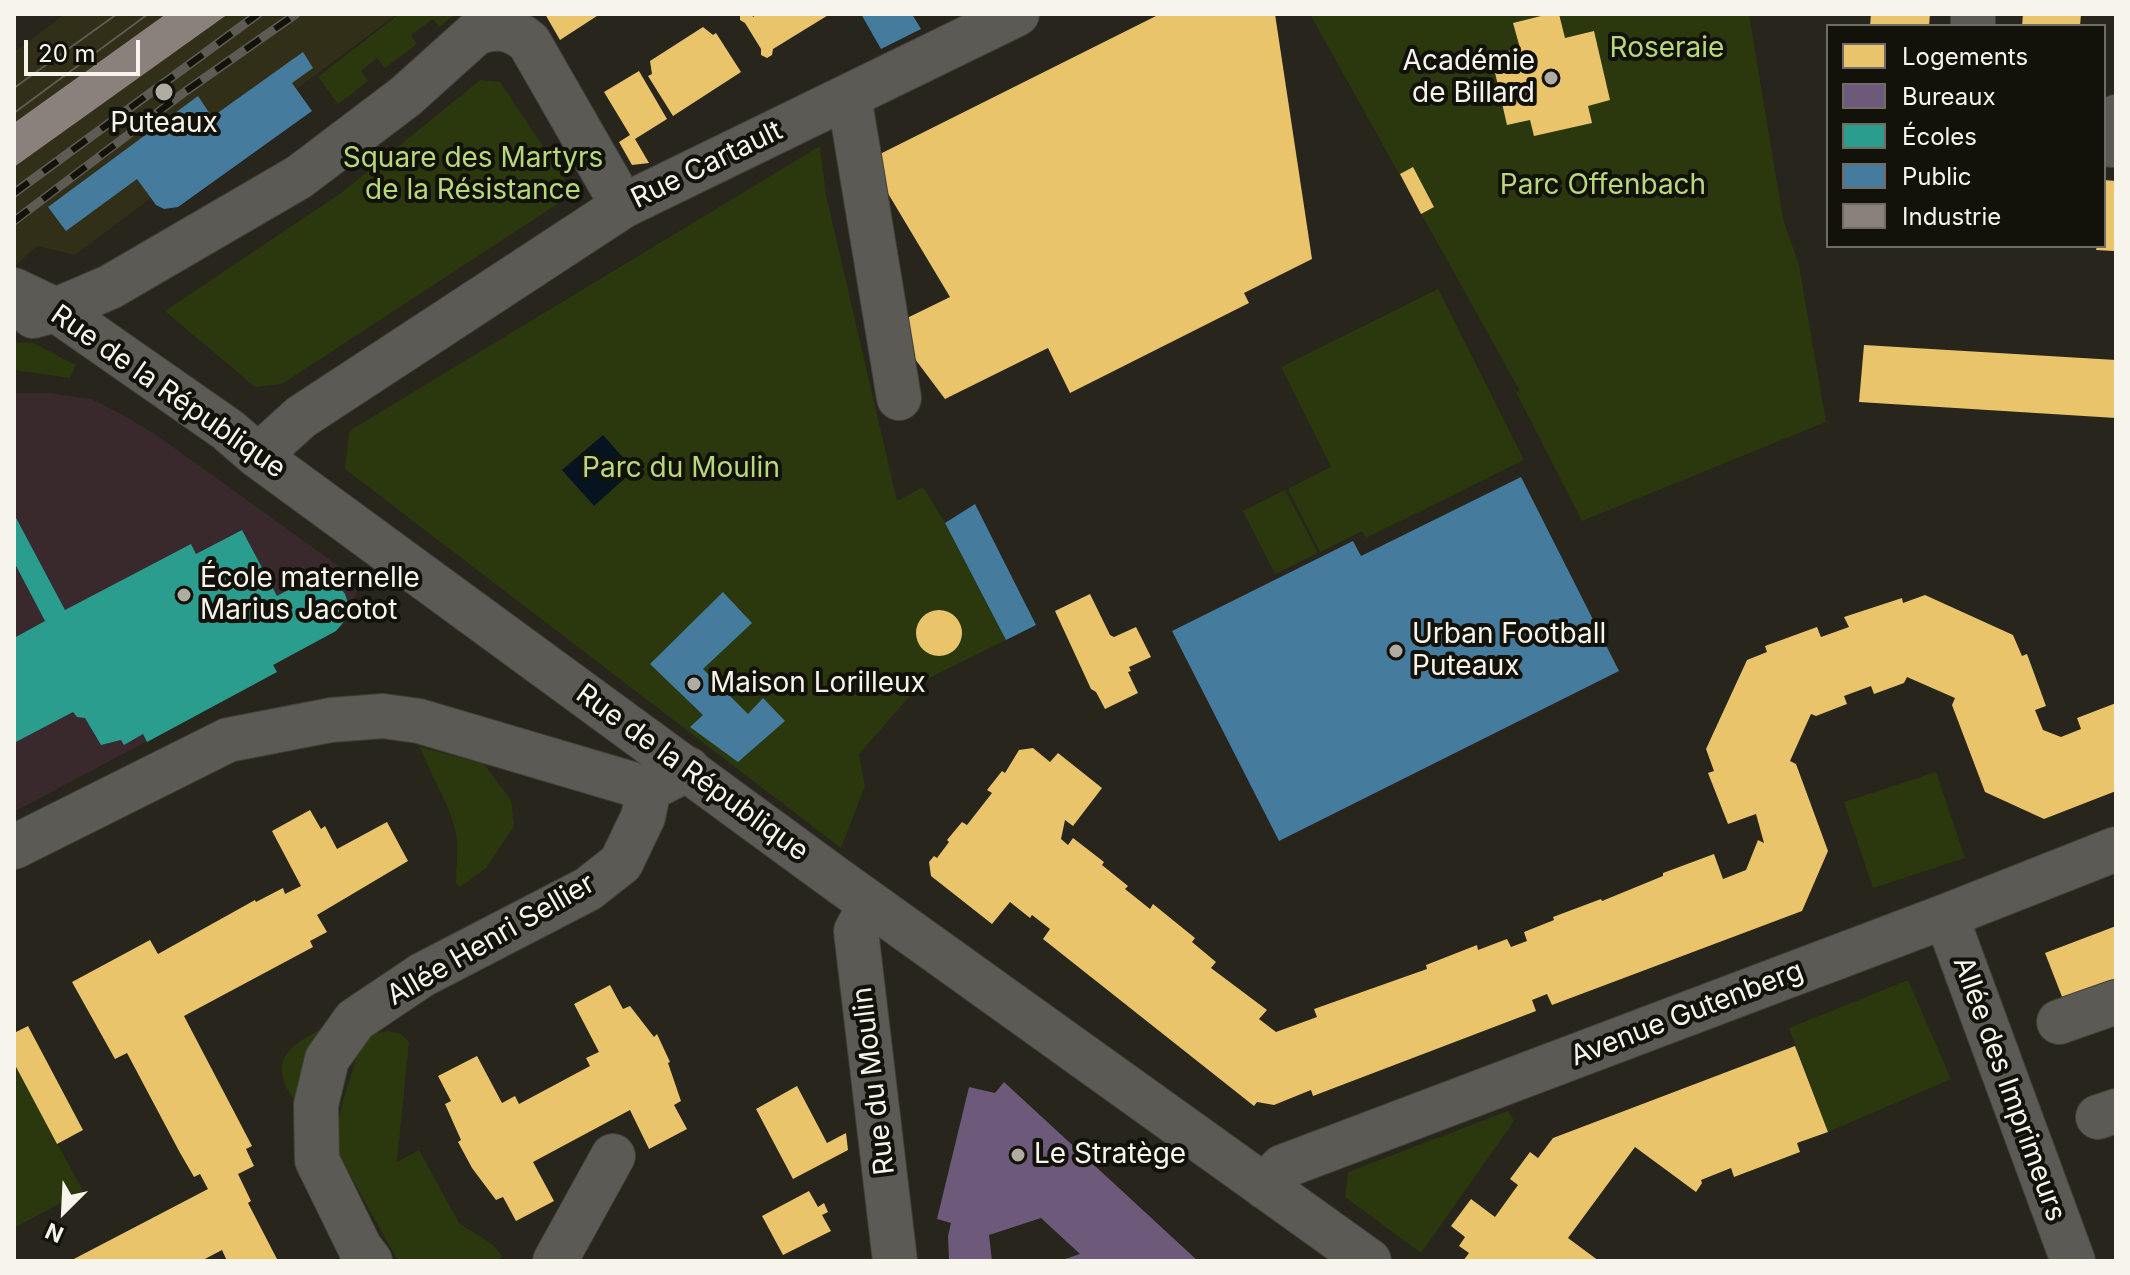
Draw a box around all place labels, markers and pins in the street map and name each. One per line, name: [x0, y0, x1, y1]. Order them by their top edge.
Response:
place label: Académie de Billard: [1403, 45, 1535, 111]
marker: Académie de Billard: [1542, 69, 1560, 87]
marker: Puteaux: [153, 81, 175, 103]
place label: Puteaux: [110, 107, 218, 141]
place label: École maternelle Marius Jacotot: [200, 562, 420, 628]
marker: École maternelle Marius Jacotot: [175, 586, 193, 604]
place label: Urban Football Puteaux: [1412, 618, 1606, 684]
marker: Urban Football Puteaux: [1387, 642, 1405, 660]
place label: Maison Lorilleux: [710, 667, 926, 701]
marker: Maison Lorilleux: [685, 675, 703, 693]
place label: Le Stratège: [1034, 1138, 1186, 1172]
marker: Le Stratège: [1009, 1146, 1027, 1164]

